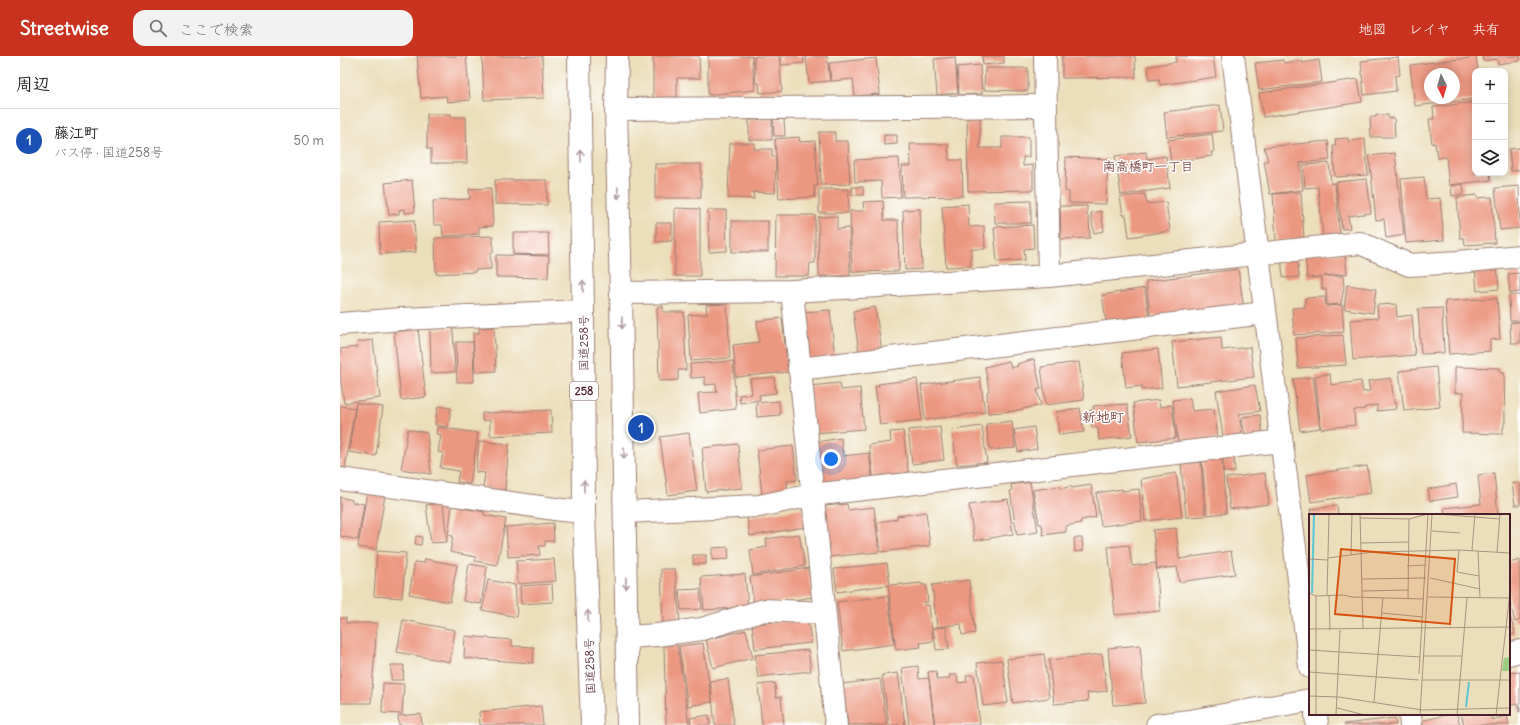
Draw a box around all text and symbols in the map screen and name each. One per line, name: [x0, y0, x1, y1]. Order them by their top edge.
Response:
search box: [133, 10, 413, 46]
text: Streetwise: [20, 16, 109, 40]
icon: search: [147, 17, 169, 39]
text: ここで検索: [179, 20, 254, 39]
text: 地図: [1359, 20, 1387, 38]
text: レイヤ: [1409, 20, 1450, 38]
text: 共有: [1472, 20, 1500, 38]
north arrow: [1424, 68, 1460, 104]
map controls: [1472, 68, 1508, 176]
button: +: [1472, 68, 1508, 104]
text: 周辺: [16, 73, 50, 95]
button: −: [1472, 104, 1508, 140]
text: 藤江町: [54, 123, 99, 142]
text: 1: [26, 132, 32, 149]
text: 50 m: [293, 132, 324, 149]
button: layers: [1472, 140, 1508, 176]
text: バス停 · 国道258号: [54, 144, 163, 161]
one-way arrow: [577, 150, 585, 163]
district label: 南高橋町一丁目: [1102, 158, 1194, 175]
one-way arrow: [614, 186, 622, 199]
one-way arrow: [579, 280, 587, 293]
street label: 国道258号: [576, 315, 591, 371]
one-way arrow: [618, 316, 625, 329]
road number: 258: [570, 382, 598, 400]
district label: 新地町: [1082, 408, 1124, 426]
pin: 1: [628, 413, 654, 443]
one-way arrow: [620, 446, 628, 459]
your location: [821, 449, 841, 469]
one-way arrow: [580, 480, 588, 493]
inset map: [1309, 514, 1510, 715]
one-way arrow: [622, 576, 630, 589]
one-way arrow: [584, 610, 592, 623]
street label: 国道258号: [581, 638, 598, 694]

